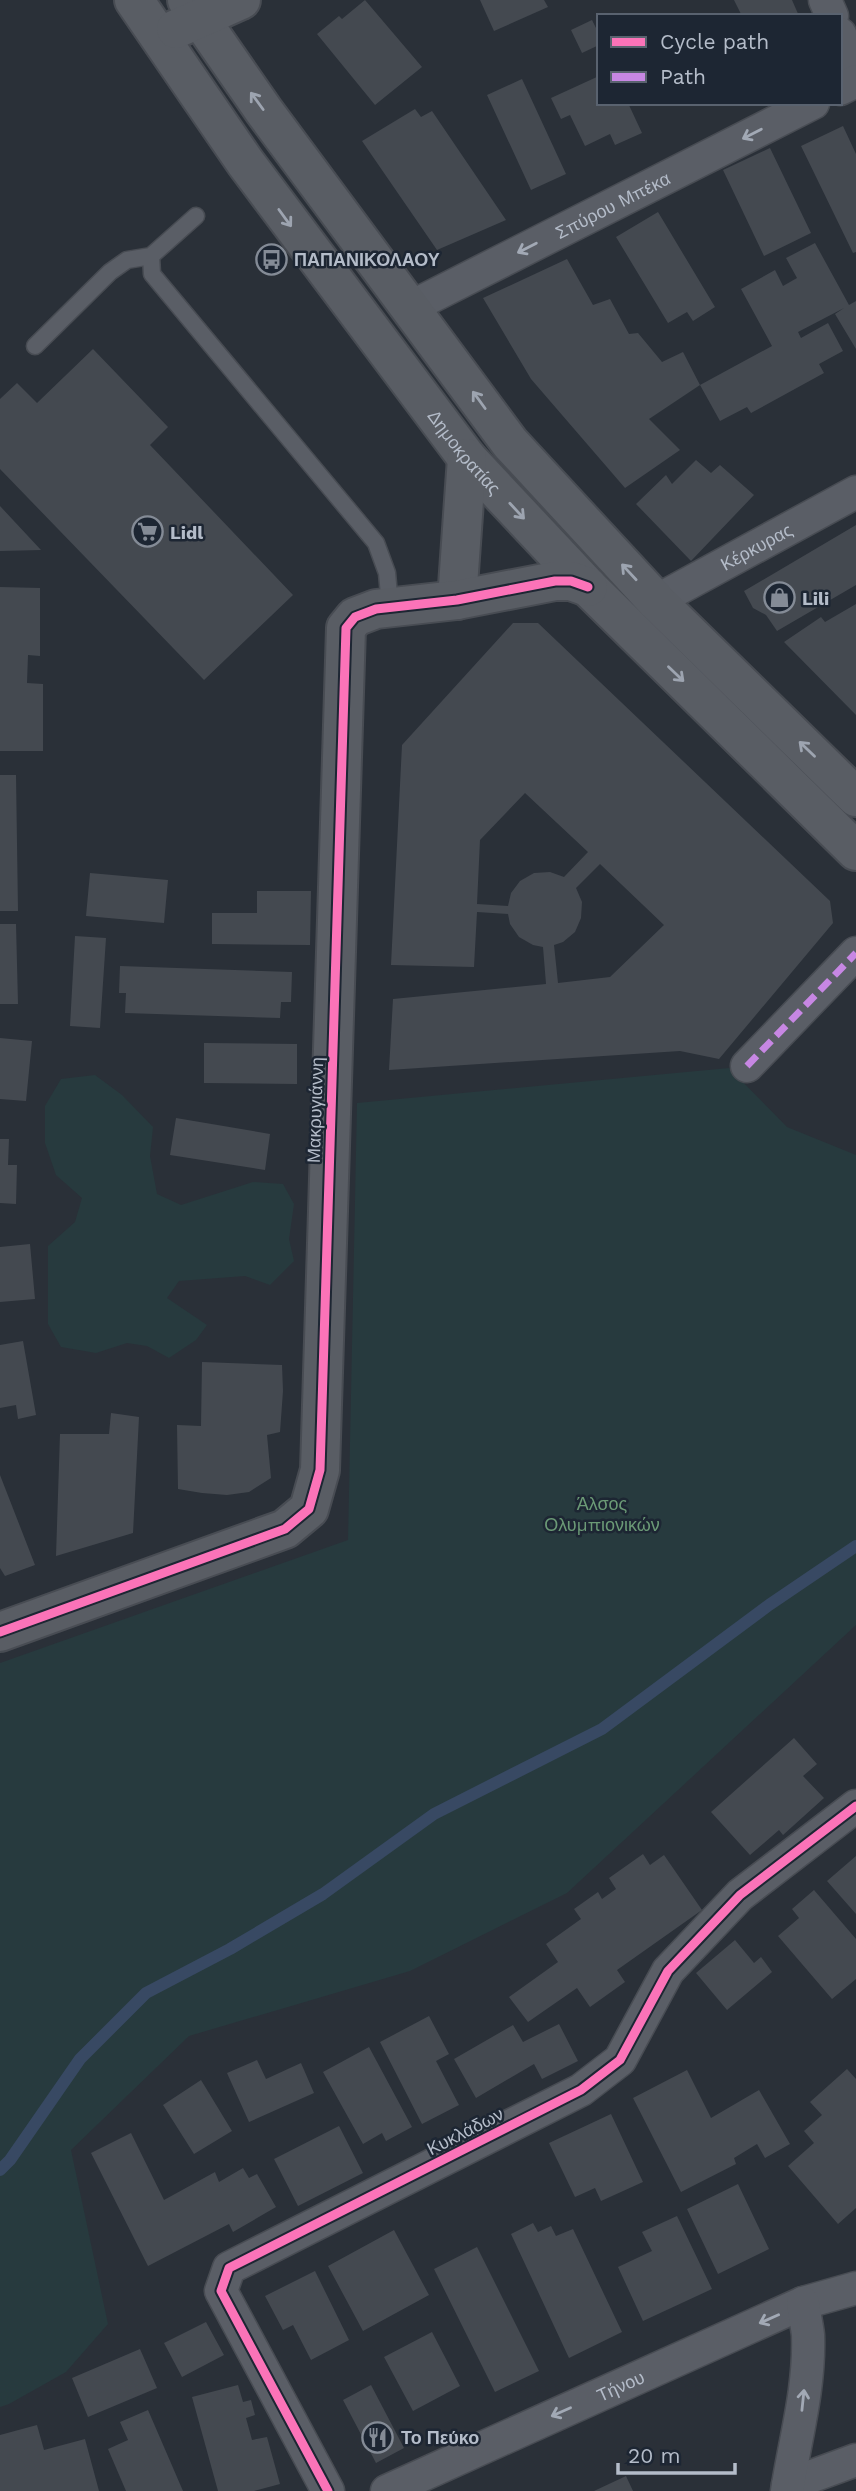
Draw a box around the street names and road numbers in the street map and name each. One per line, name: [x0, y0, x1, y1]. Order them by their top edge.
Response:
street label: Σπύρου Μπέκα: [552, 167, 673, 243]
street label: Δημοκρατίας: [424, 405, 506, 498]
street label: Κέρκυρας: [717, 518, 796, 574]
street label: Μακρυγιάννη: [303, 1057, 327, 1163]
street label: Κυκλάδων: [423, 2103, 507, 2159]
street label: Τήνου: [593, 2366, 647, 2405]

